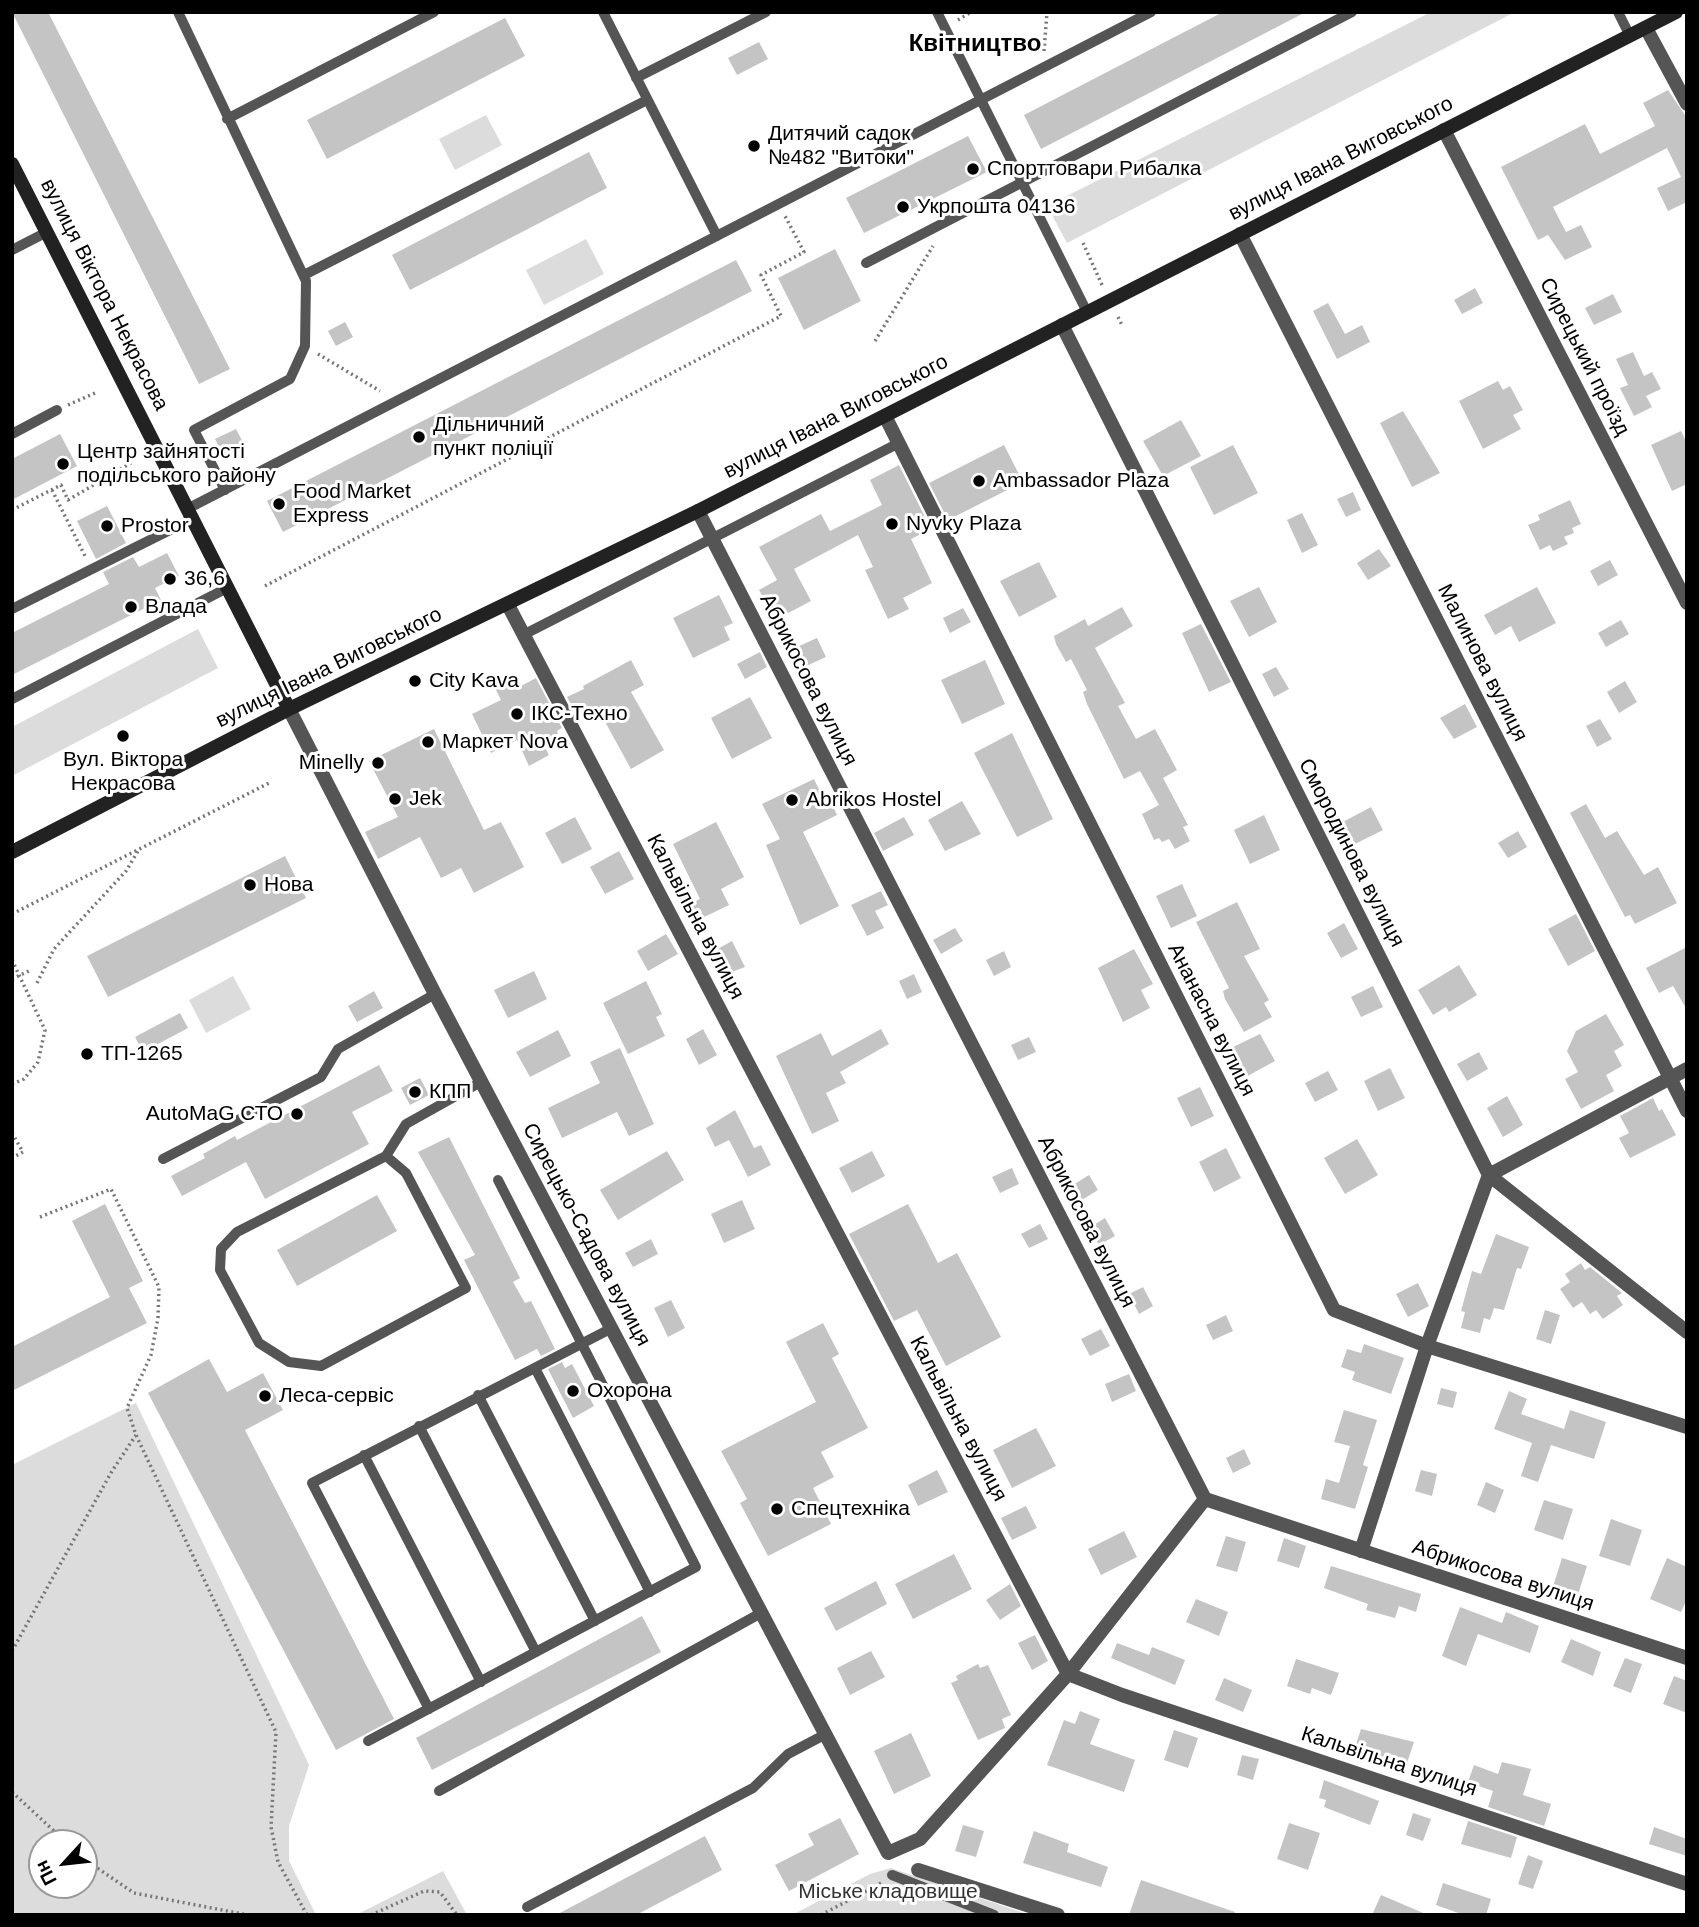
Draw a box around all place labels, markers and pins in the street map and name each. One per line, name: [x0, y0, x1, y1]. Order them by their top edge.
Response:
place label: Дитячий садок №482 "Витоки": [768, 121, 914, 171]
marker: Дитячий садок №482 "Витоки": [746, 138, 762, 154]
place label: Спорттовари Рибалка: [987, 156, 1202, 182]
marker: Спорттовари Рибалка: [965, 161, 981, 177]
place label: Укрпошта 04136: [917, 194, 1075, 220]
marker: Укрпошта 04136: [895, 199, 911, 215]
place label: Дільничний пункт поліції: [433, 412, 553, 462]
marker: Дільничний пункт поліції: [411, 429, 427, 445]
place label: Центр зайнятості подільського району: [77, 439, 276, 489]
marker: Центр зайнятості подільського району: [55, 456, 71, 472]
place label: Ambassador Plaza: [993, 468, 1169, 494]
marker: Ambassador Plaza: [971, 473, 987, 489]
place label: Food Market Express: [293, 479, 411, 529]
marker: Food Market Express: [271, 496, 287, 512]
place label: Nyvky Plaza: [906, 511, 1022, 537]
place label: Prostor: [121, 513, 189, 539]
marker: Nyvky Plaza: [884, 516, 900, 532]
marker: Prostor: [99, 518, 115, 534]
place label: 36,6: [184, 566, 225, 592]
marker: 36,6: [162, 571, 178, 587]
place label: Влада: [145, 594, 207, 620]
marker: Влада: [123, 599, 139, 615]
place label: City Kava: [429, 668, 519, 694]
marker: City Kava: [407, 673, 423, 689]
place label: ІКС-Техно: [531, 701, 628, 727]
marker: ІКС-Техно: [509, 706, 525, 722]
marker: Вул. Віктора Некрасова: [115, 728, 131, 744]
place label: Маркет Nova: [442, 729, 568, 755]
marker: Маркет Nova: [420, 734, 436, 750]
place label: Вул. Віктора Некрасова: [63, 747, 183, 797]
place label: Minelly: [299, 750, 364, 776]
marker: Minelly: [370, 755, 386, 771]
place label: Jek: [409, 786, 442, 812]
place label: Abrikos Hostel: [806, 787, 941, 813]
marker: Jek: [387, 791, 403, 807]
marker: Abrikos Hostel: [784, 792, 800, 808]
place label: Нова: [264, 872, 313, 898]
marker: Нова: [242, 877, 258, 893]
place label: ТП-1265: [101, 1041, 183, 1067]
marker: ТП-1265: [79, 1046, 95, 1062]
place label: КПП: [429, 1079, 471, 1105]
marker: КПП: [407, 1084, 423, 1100]
place label: AutoMaG СТО: [146, 1101, 283, 1127]
marker: AutoMaG СТО: [289, 1106, 305, 1122]
place label: Охорона: [587, 1378, 672, 1404]
place label: Леса-сервіс: [279, 1383, 394, 1409]
marker: Охорона: [565, 1383, 581, 1399]
marker: Леса-сервіс: [257, 1388, 273, 1404]
place label: Спецтехніка: [791, 1496, 910, 1522]
marker: Спецтехніка: [769, 1501, 785, 1517]

